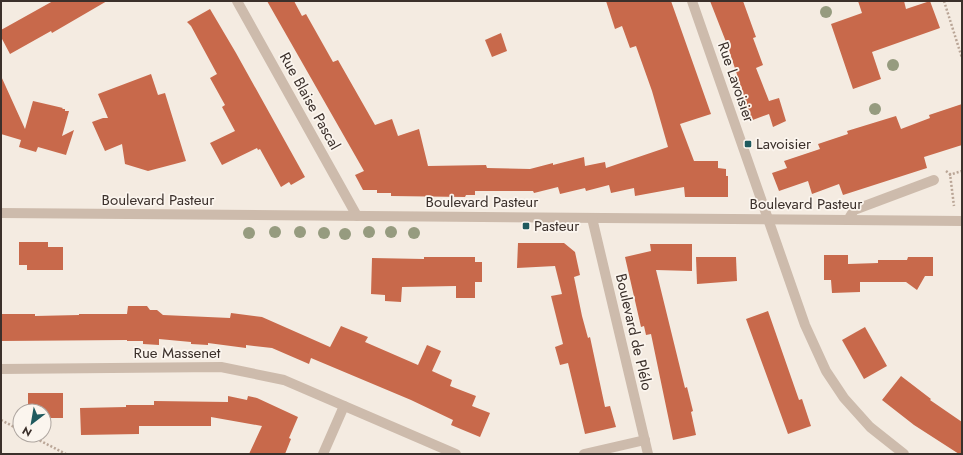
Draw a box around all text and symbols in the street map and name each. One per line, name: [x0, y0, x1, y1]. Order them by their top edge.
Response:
street label: Rue Lavoisier: [712, 39, 760, 126]
street label: Rue Blaise Pascal: [274, 48, 346, 154]
place label: Lavoisier: [756, 133, 812, 155]
marker: Lavoisier: [743, 139, 753, 149]
street label: Boulevard Pasteur: [102, 189, 215, 211]
street label: Boulevard Pasteur: [426, 191, 539, 213]
street label: Boulevard Pasteur: [750, 193, 863, 215]
place label: Pasteur: [534, 215, 580, 237]
marker: Pasteur: [521, 221, 531, 231]
street label: Boulevard de Plélo: [610, 271, 658, 393]
street label: Rue Massenet: [134, 342, 221, 364]
north arrow: [12, 403, 52, 443]
text: N: [19, 422, 35, 441]

